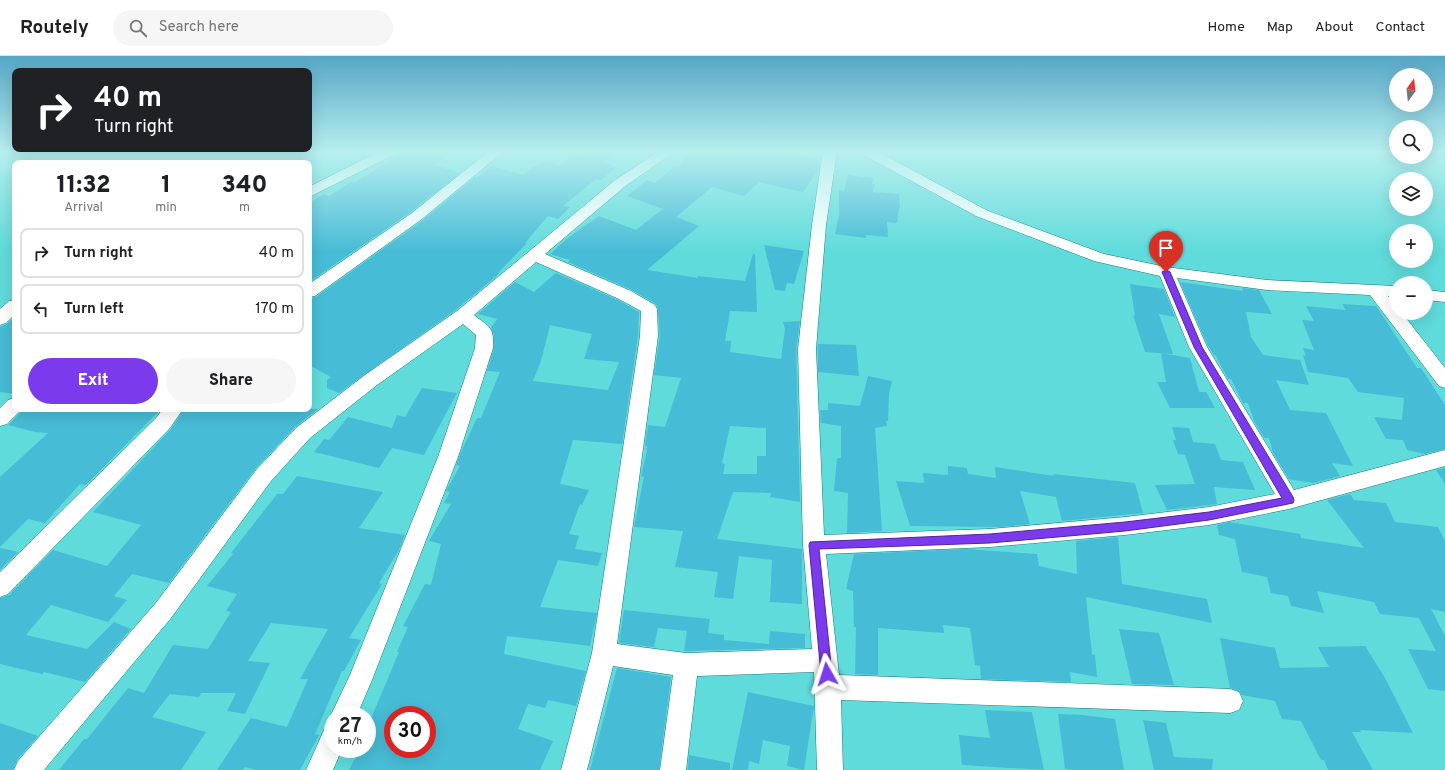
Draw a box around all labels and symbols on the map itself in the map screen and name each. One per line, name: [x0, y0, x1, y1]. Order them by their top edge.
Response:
north arrow: [1389, 68, 1433, 112]
pin: [1149, 231, 1183, 272]
position arrow: [806, 653, 848, 695]
speed limit sign: 30: [384, 706, 436, 758]

